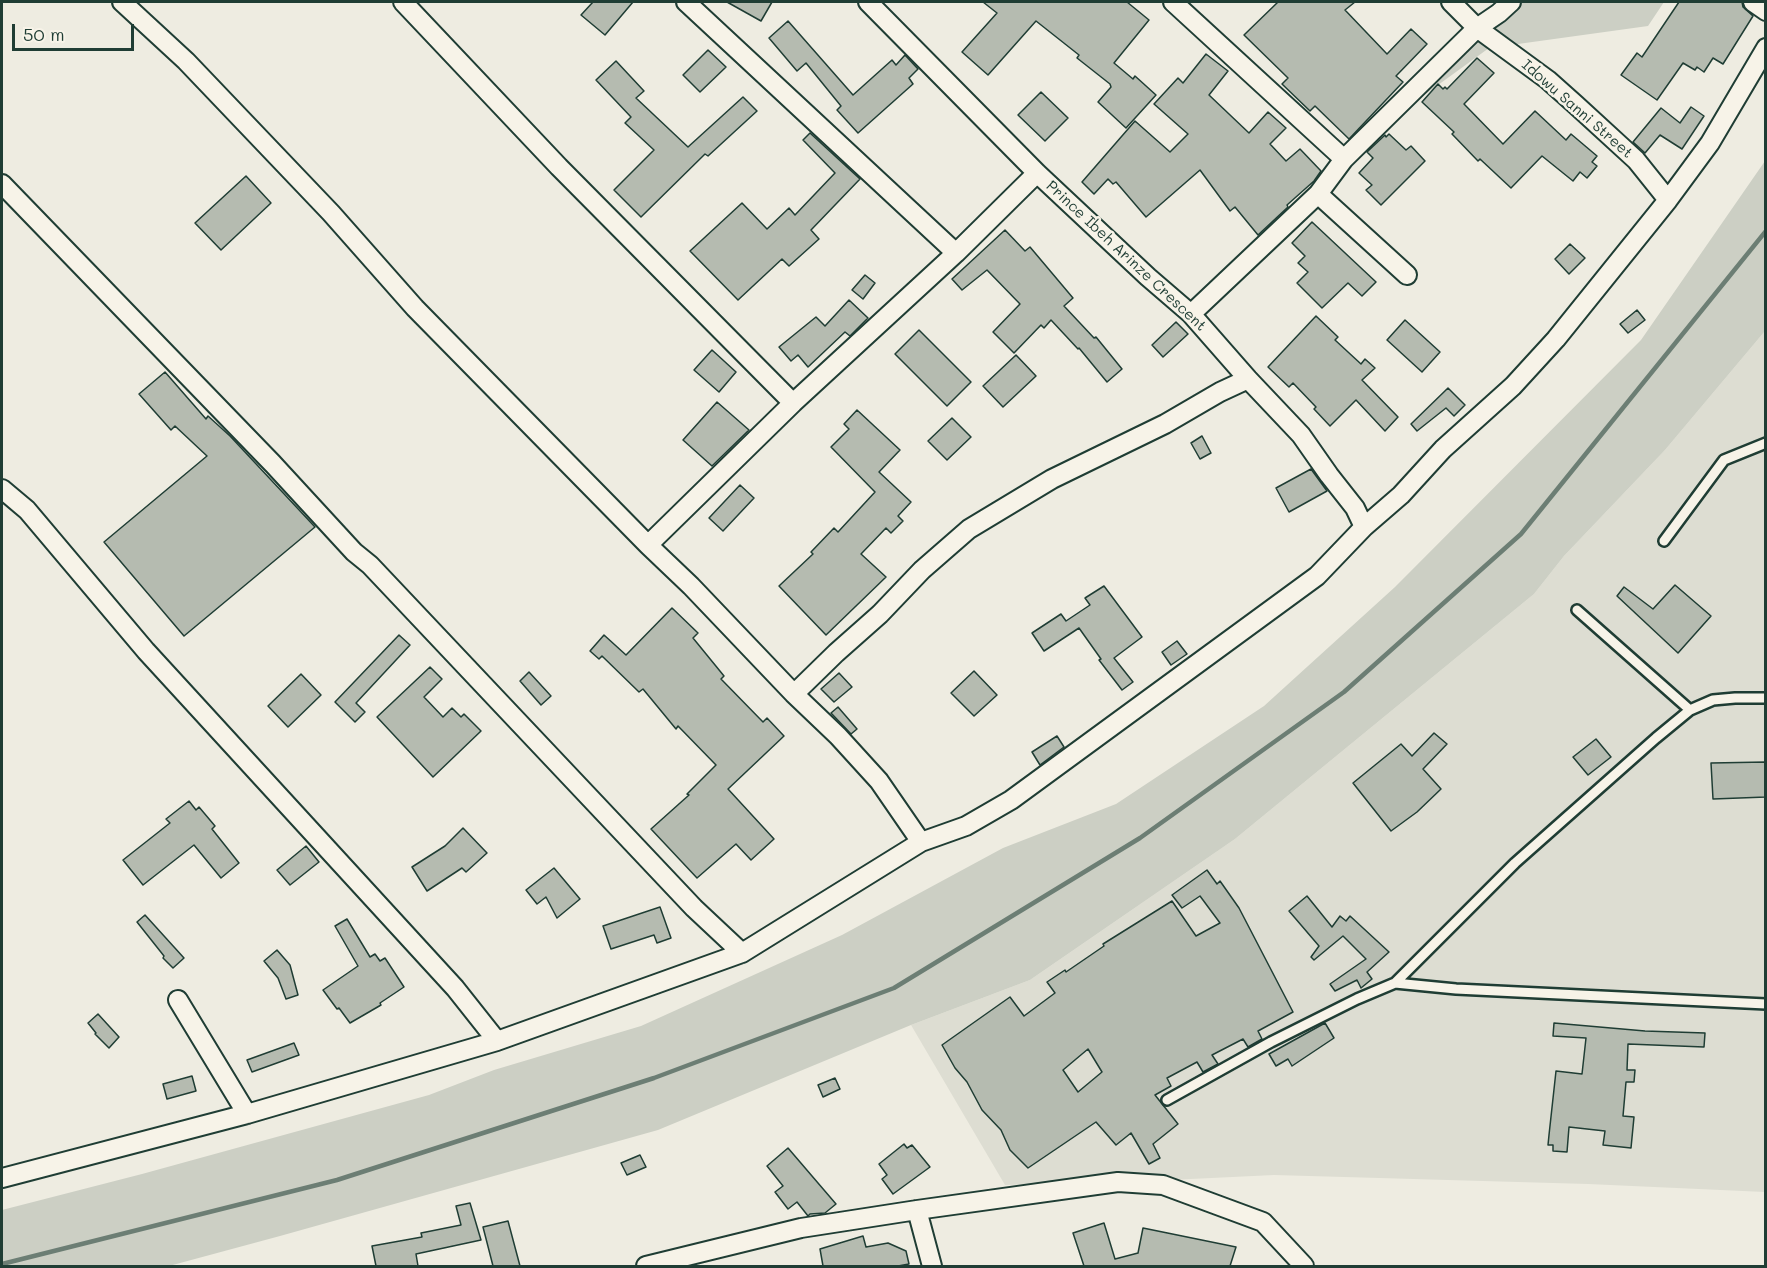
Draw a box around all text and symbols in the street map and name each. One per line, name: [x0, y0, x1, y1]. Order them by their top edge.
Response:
scale bar: [15, 12, 136, 50]
text: 50 m: [23, 22, 65, 46]
street label: Idowu Sanni Street: [1518, 56, 1636, 162]
street label: Prince Ibeh Arinze Crescent: [1042, 177, 1210, 335]

